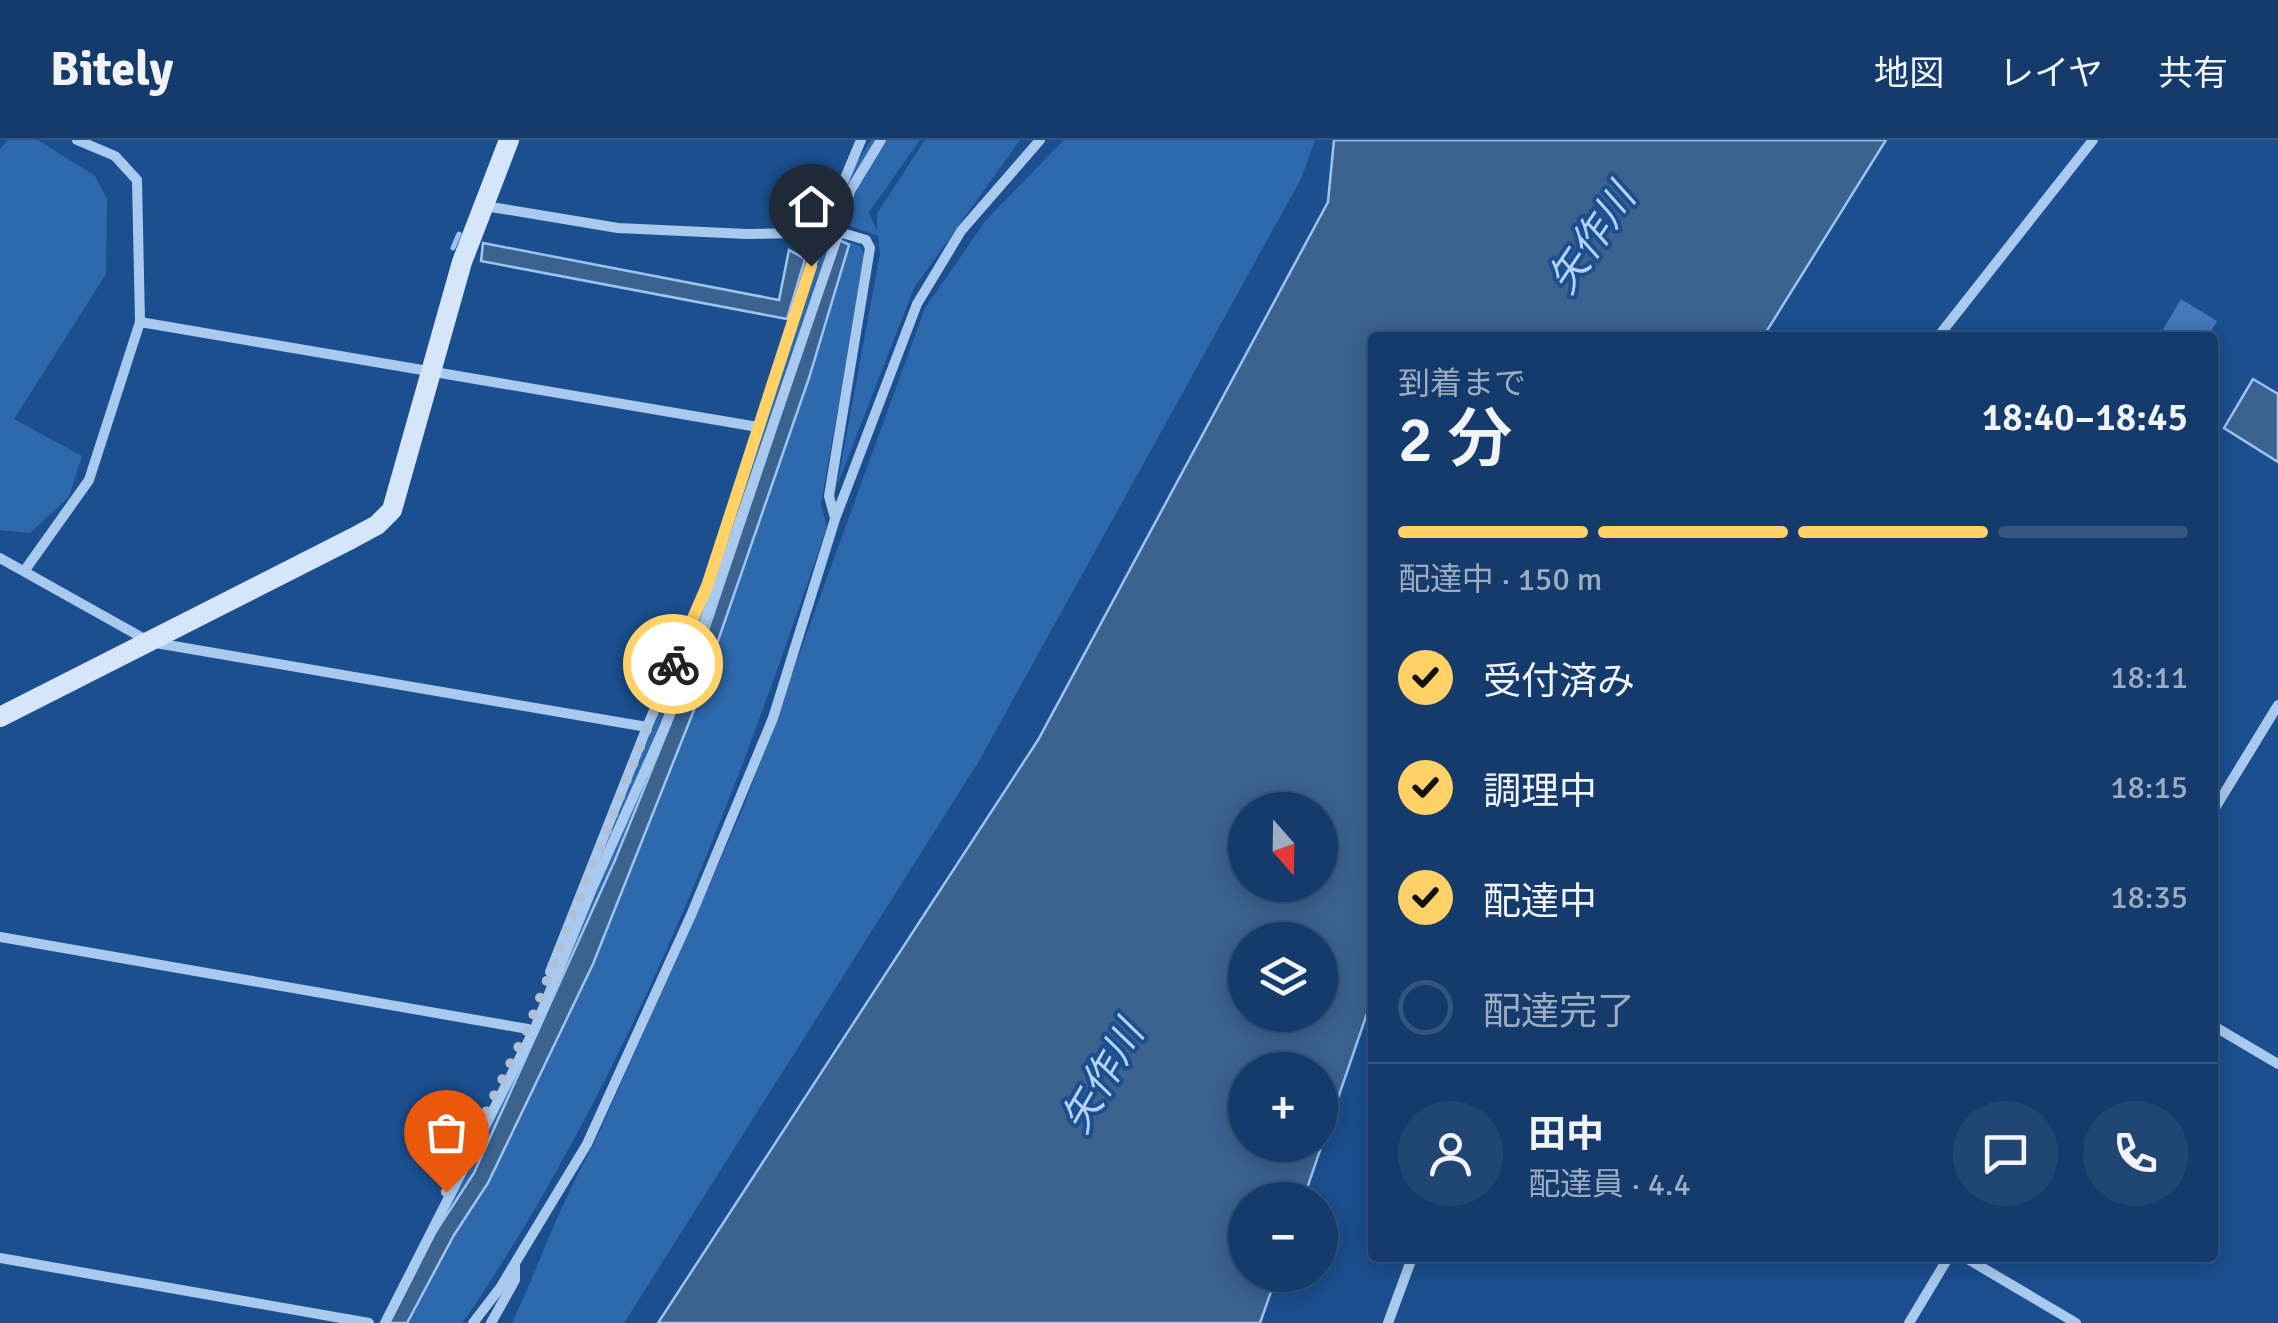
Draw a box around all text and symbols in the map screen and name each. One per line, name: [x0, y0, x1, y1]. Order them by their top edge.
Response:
text: Bitely: [50, 40, 173, 99]
text: 地図: [1874, 52, 1944, 95]
text: レイヤ: [1999, 52, 2103, 95]
text: 共有: [2158, 52, 2228, 95]
pin: [769, 164, 854, 267]
water label: 矢作川: [1538, 172, 1649, 303]
icon: home: [784, 179, 839, 234]
text: 到着まで: [1398, 364, 1526, 403]
text: 18:40–18:45: [1982, 394, 2188, 441]
text: 2 分: [1398, 400, 1512, 480]
text: 配達中 · 150 m: [1398, 560, 1602, 599]
courier: [623, 614, 723, 714]
icon: bike: [646, 637, 701, 692]
icon: check: [1398, 650, 1453, 705]
text: 受付済み: [1483, 658, 1635, 705]
text: 18:11: [2110, 658, 2188, 697]
icon: check: [1398, 760, 1453, 815]
text: 調理中: [1483, 768, 1597, 815]
text: 18:15: [2110, 768, 2188, 807]
north arrow: [1228, 792, 1338, 902]
map controls: [1228, 792, 1338, 1292]
icon: check: [1398, 870, 1453, 925]
text: 配達中: [1483, 878, 1597, 925]
text: 18:35: [2110, 878, 2188, 917]
button: layers: [1228, 922, 1338, 1032]
text: 配達完了: [1483, 988, 1635, 1035]
water label: 矢作川: [1051, 1009, 1157, 1141]
button: +: [1228, 1052, 1338, 1162]
pin: [404, 1090, 489, 1193]
button: person: [1398, 1101, 1503, 1206]
button: chat: [1953, 1101, 2058, 1206]
button: phone: [2083, 1101, 2188, 1206]
icon: bag: [419, 1105, 474, 1160]
text: 田中: [1528, 1111, 1604, 1158]
text: 配達員 · 4.4: [1528, 1165, 1691, 1204]
button: −: [1228, 1182, 1338, 1292]

